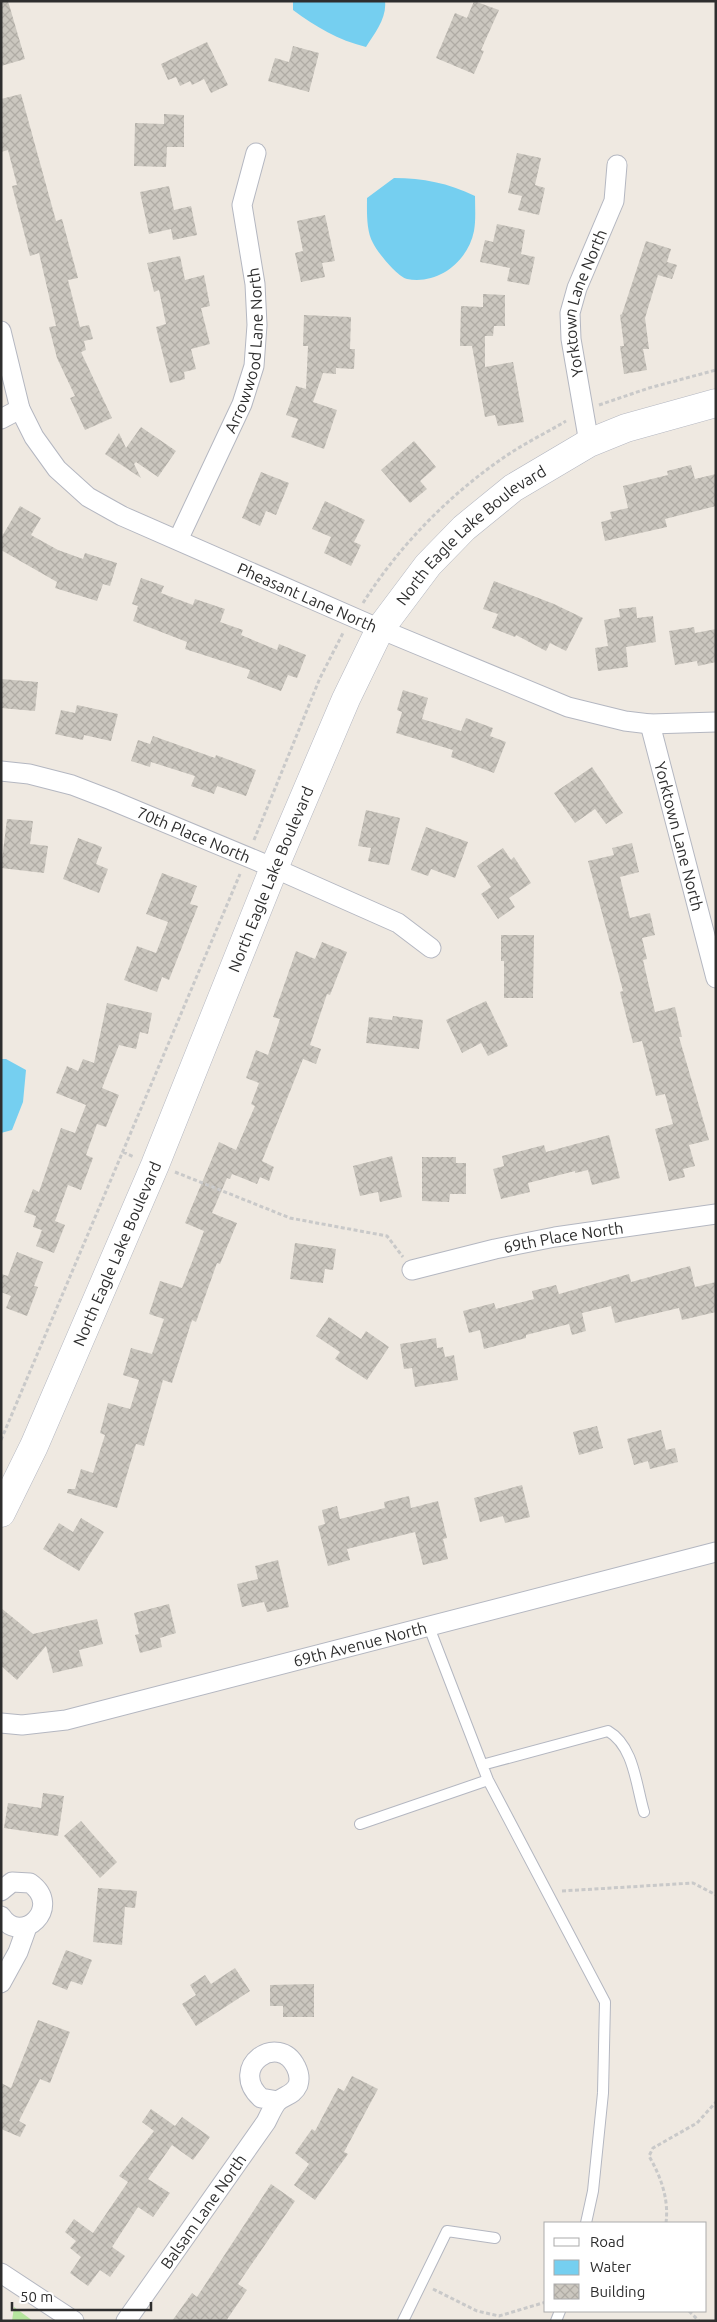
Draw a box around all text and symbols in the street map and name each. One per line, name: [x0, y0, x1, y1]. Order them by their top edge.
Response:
street label: Yorktown Lane North: [560, 226, 610, 378]
street label: Arrowwood Lane North: [221, 266, 266, 436]
street label: North Eagle Lake Boulevard: [392, 462, 549, 609]
street label: Pheasant Lane North: [235, 559, 380, 636]
street label: Yorktown Lane North: [651, 760, 707, 913]
street label: North Eagle Lake Boulevard: [224, 784, 317, 974]
street label: 70th Place North: [134, 803, 253, 866]
street label: North Eagle Lake Boulevard: [69, 1159, 164, 1349]
street label: 69th Place North: [502, 1218, 625, 1256]
street label: 69th Avenue North: [291, 1618, 429, 1670]
street label: Balsam Lane North: [157, 2151, 249, 2272]
legend: [544, 2222, 707, 2312]
text: Road: [590, 2233, 625, 2250]
text: Water: [590, 2258, 631, 2275]
scale bar: [12, 2280, 151, 2312]
text: Building: [590, 2283, 645, 2300]
text: 50 m: [20, 2288, 53, 2305]

